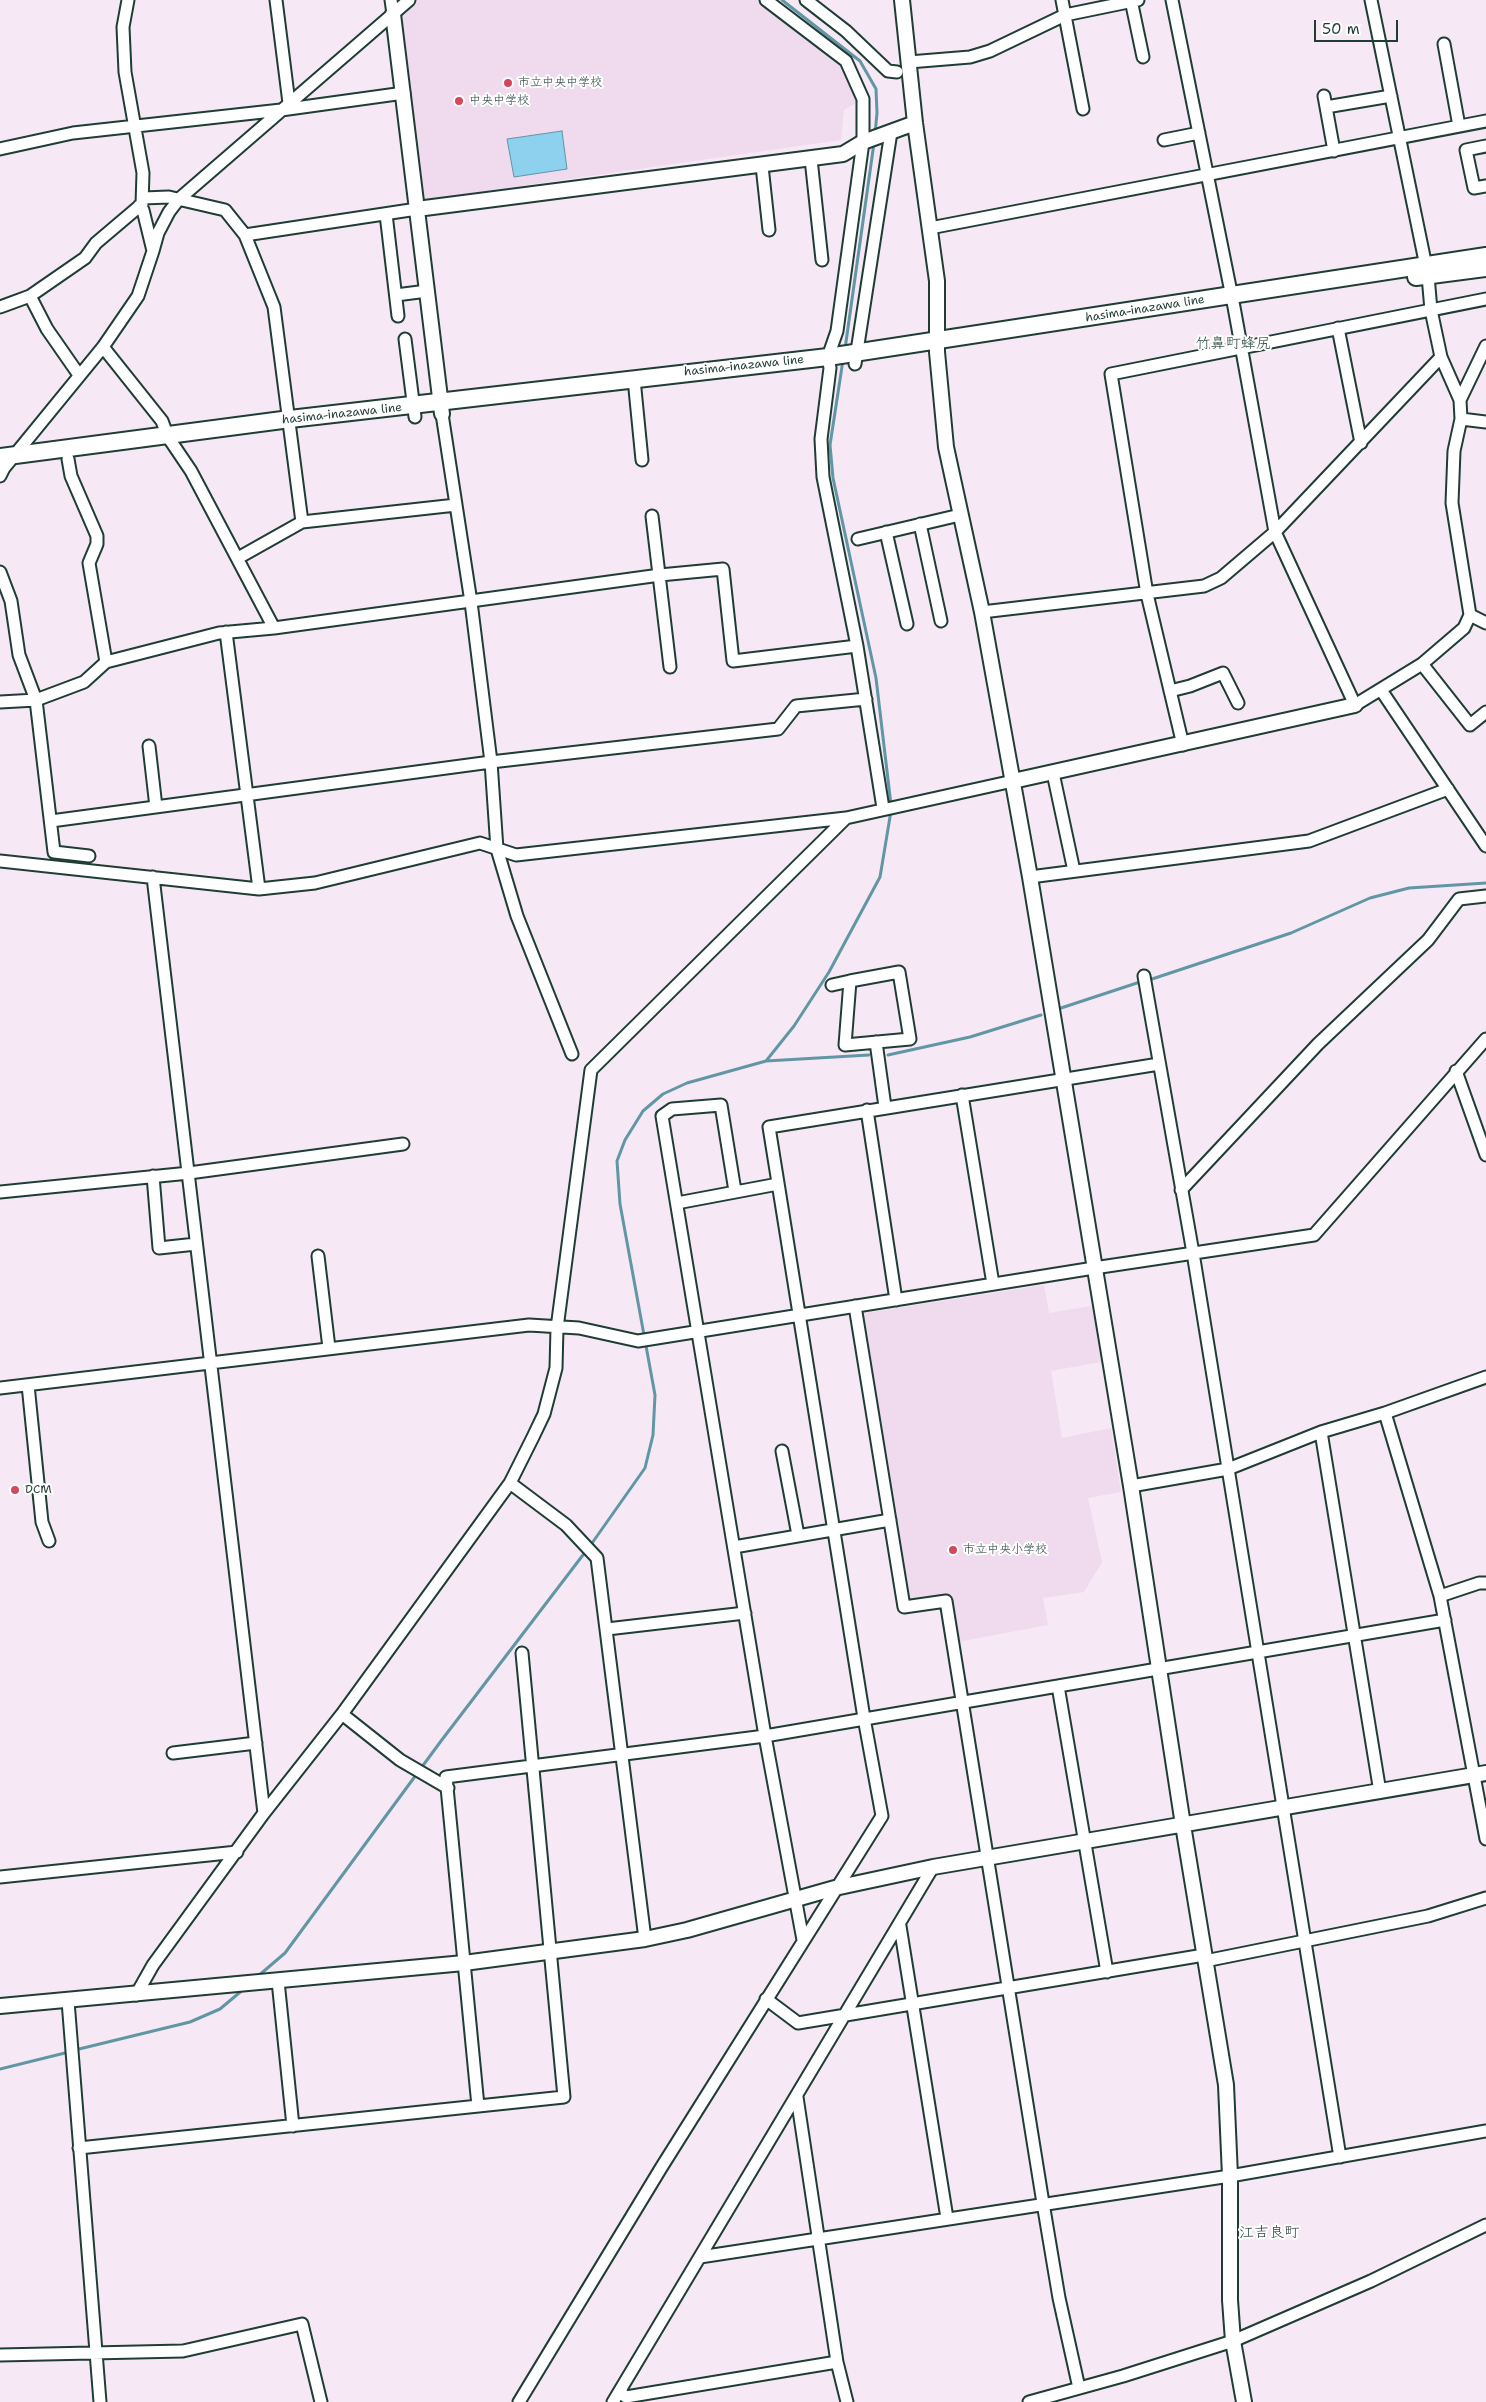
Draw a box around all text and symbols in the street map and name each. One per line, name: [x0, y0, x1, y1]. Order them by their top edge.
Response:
scale bar: [1316, 10, 1400, 42]
text: 50 m: [1322, 19, 1360, 39]
place label: 市立中央中学校: [518, 76, 602, 90]
marker: 市立中央中学校: [502, 77, 514, 89]
place label: 中央中学校: [469, 94, 529, 108]
marker: 中央中学校: [453, 95, 465, 107]
street label: hasima-inazawa line: [1084, 292, 1206, 326]
district label: 竹鼻町蜂尻: [1196, 335, 1270, 353]
street label: hasima-inazawa line: [683, 353, 805, 379]
street label: hasima-inazawa line: [281, 401, 403, 427]
place label: DCM: [25, 1483, 52, 1497]
marker: DCM: [9, 1484, 21, 1496]
place label: 市立中央小学校: [963, 1543, 1047, 1557]
marker: 市立中央小学校: [947, 1544, 959, 1556]
district label: 江吉良町: [1239, 2224, 1299, 2242]

